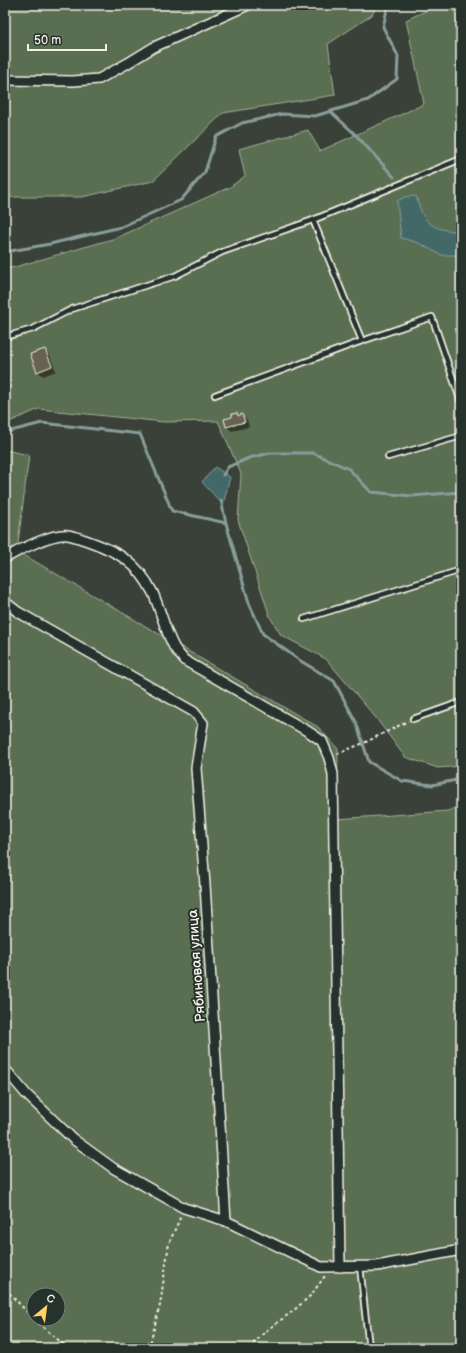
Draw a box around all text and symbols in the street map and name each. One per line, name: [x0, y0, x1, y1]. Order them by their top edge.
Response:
scale bar: [28, 26, 106, 52]
text: 50 m: [34, 33, 61, 48]
street label: Рябиновая улица: [184, 908, 209, 1023]
north arrow: [26, 1287, 66, 1327]
text: С: [44, 1291, 57, 1306]

